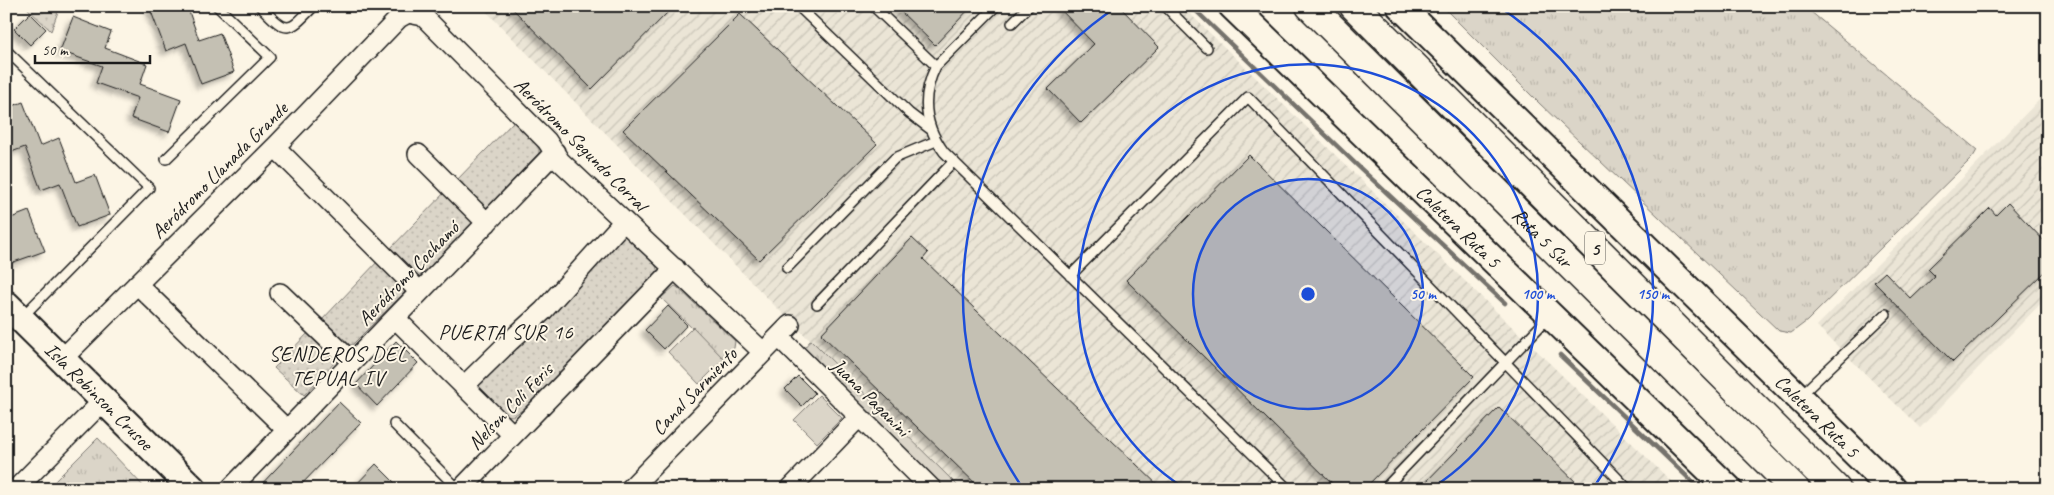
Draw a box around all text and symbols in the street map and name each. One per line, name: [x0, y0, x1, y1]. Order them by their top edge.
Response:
scale bar: [35, 32, 150, 64]
text: 50 m: [42, 41, 69, 60]
street label: Aeródromo Segundo Corral: [509, 72, 655, 219]
street label: Aeródromo Llanada Grande: [146, 96, 294, 244]
street label: Caletera Ruta 5: [1411, 180, 1507, 274]
street label: Ruta 5 Sur: [1507, 203, 1579, 274]
street label: Aeródromo Cochamó: [352, 214, 467, 331]
road number: 5: [1585, 232, 1605, 264]
centre of rings: [1299, 285, 1317, 303]
text: 50 m: [1410, 285, 1437, 304]
text: 100 m: [1522, 285, 1556, 304]
text: 150 m: [1637, 285, 1671, 304]
district label: PUERTA SUR 16: [438, 319, 574, 345]
street label: Isla Robinson Crusoe: [39, 337, 159, 457]
district label: SENDEROS DEL TEPUAL IV: [269, 341, 407, 391]
street label: Canal Sarmiento: [646, 341, 743, 441]
street label: Juana Paganini: [825, 352, 917, 444]
street label: Nelson Coli Feris: [463, 356, 560, 455]
street label: Caletera Ruta 5: [1770, 369, 1865, 464]

